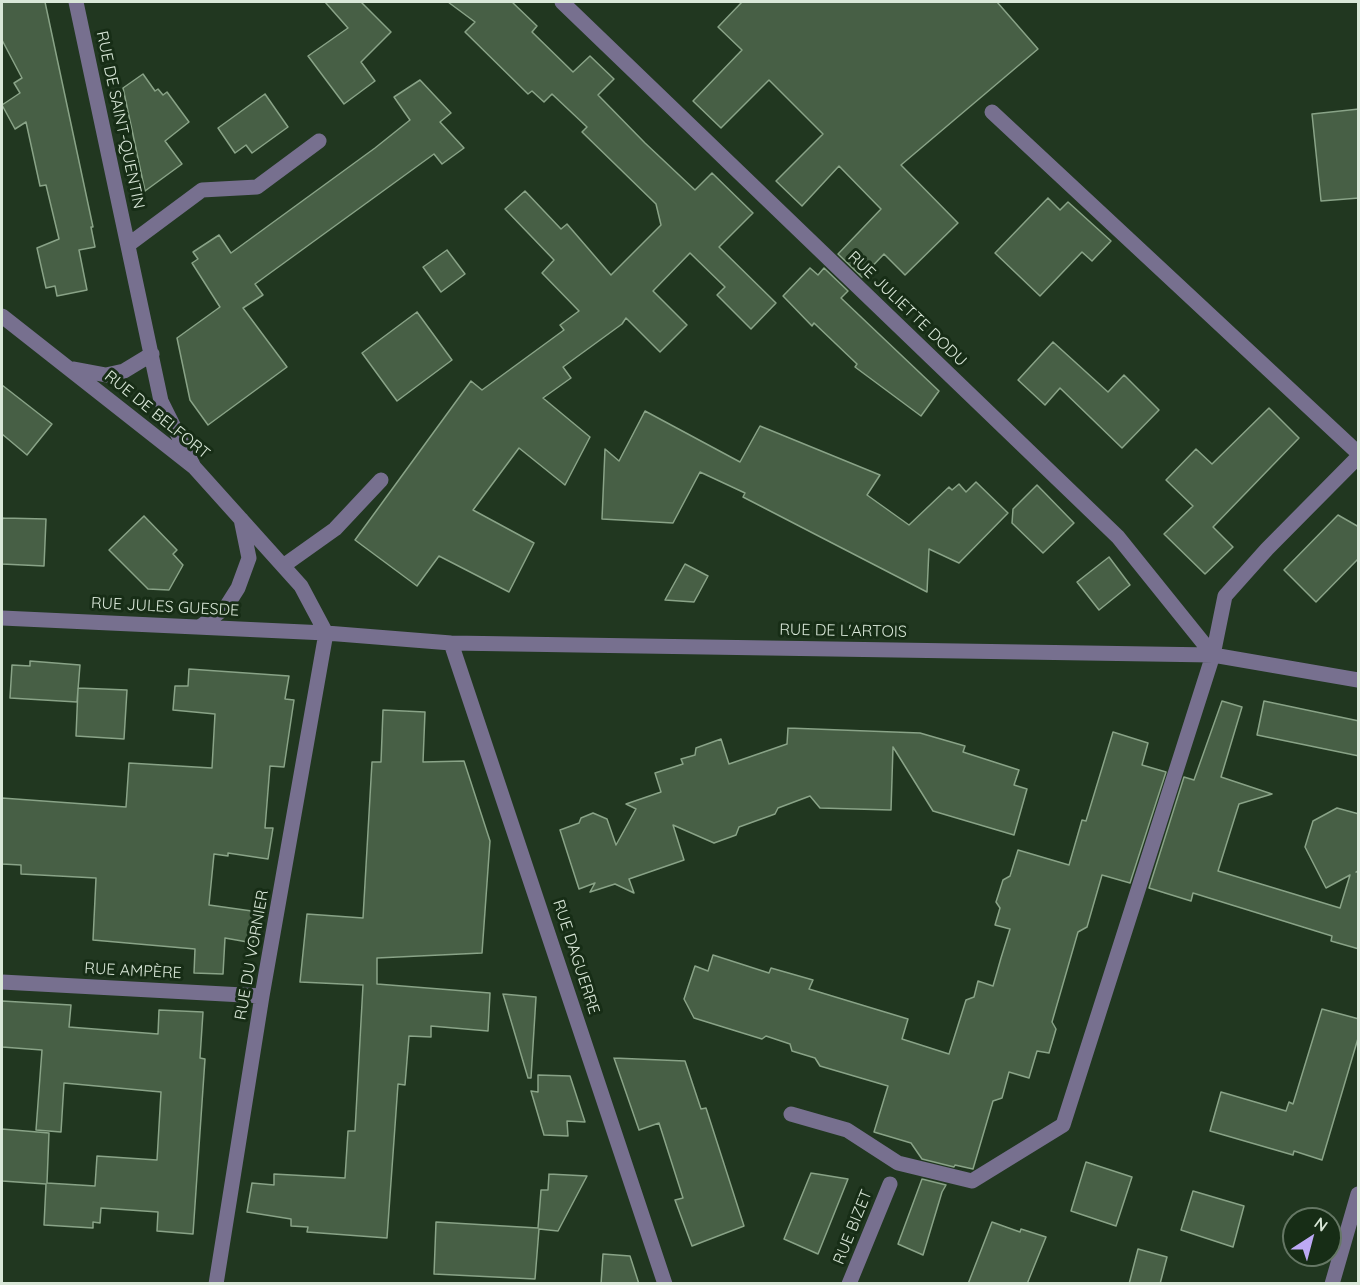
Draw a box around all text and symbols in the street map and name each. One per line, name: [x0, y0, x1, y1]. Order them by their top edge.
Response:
street label: RUE DE SAINT-QUENTIN: [92, 29, 148, 211]
street label: RUE JULIETTE DODU: [844, 247, 970, 371]
street label: RUE DE BELFORT: [101, 367, 213, 463]
street label: RUE JULES GUESDE: [90, 594, 240, 620]
street label: RUE DE L'ARTOIS: [779, 620, 907, 642]
street label: RUE DU VORNIER: [231, 888, 273, 1022]
street label: RUE DAGUERRE: [548, 897, 604, 1017]
street label: RUE AMPÈRE: [84, 959, 182, 983]
street label: RUE BIZET: [829, 1187, 877, 1267]
north arrow: [1282, 1207, 1342, 1267]
text: N: [1311, 1213, 1332, 1236]

